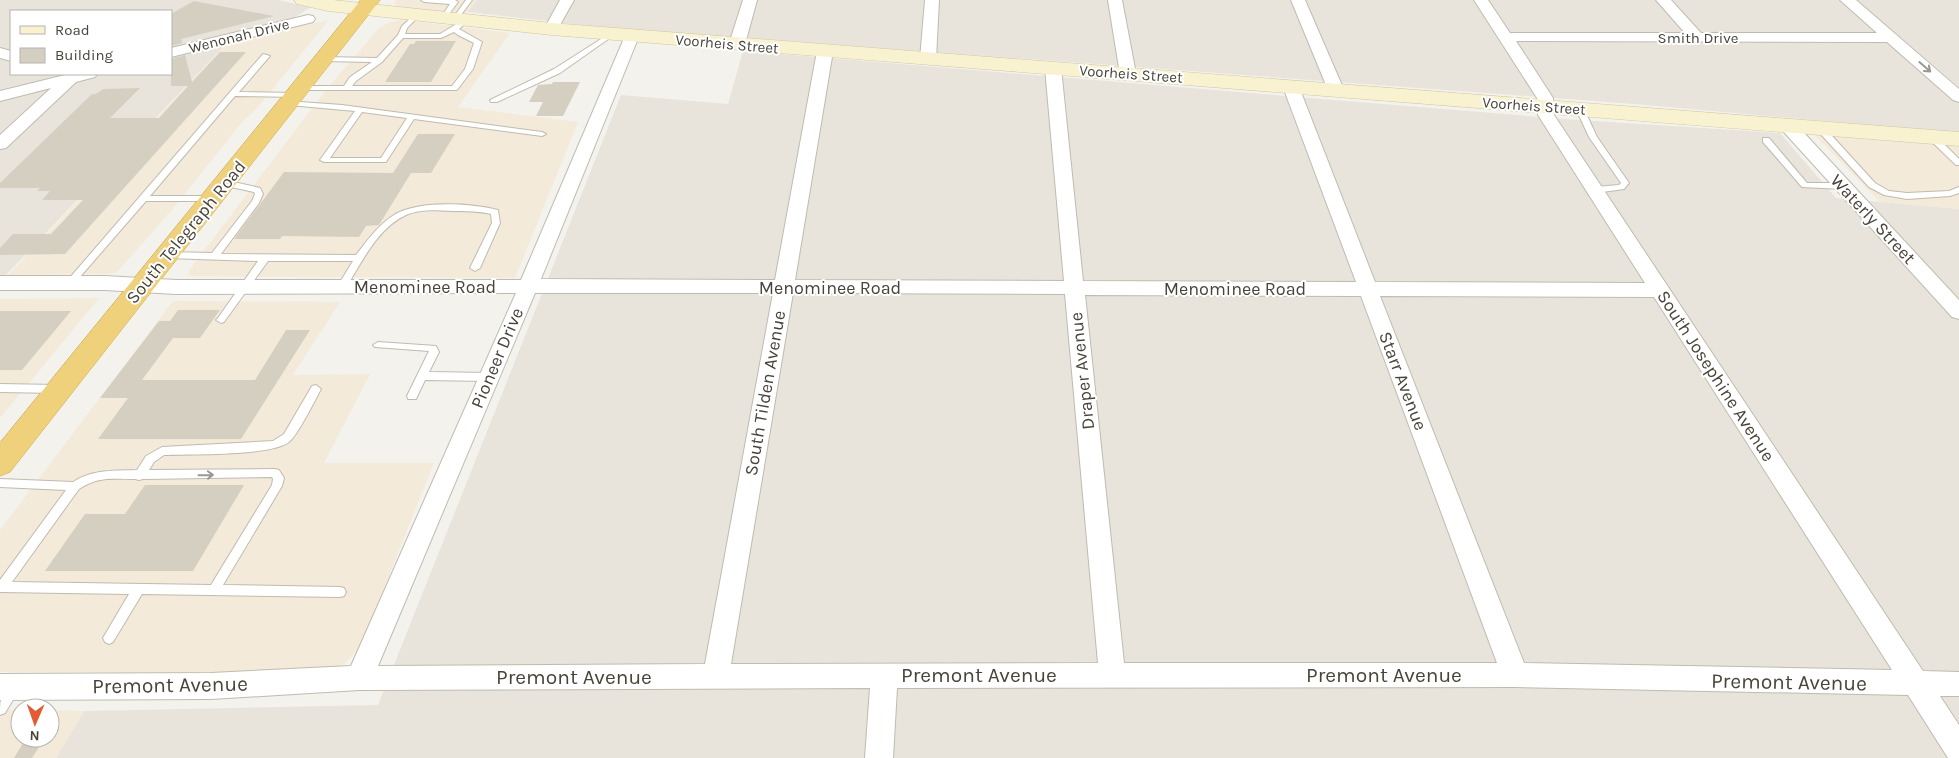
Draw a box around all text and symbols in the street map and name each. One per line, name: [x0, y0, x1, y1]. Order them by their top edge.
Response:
legend: [10, 10, 172, 75]
street label: Wenonah Drive: [187, 15, 291, 57]
text: Road: [55, 21, 90, 39]
street label: Smith Drive: [1658, 29, 1738, 47]
street label: Voorheis Street: [675, 31, 780, 58]
text: Building: [55, 46, 113, 64]
street label: Voorheis Street: [1079, 61, 1184, 87]
one-way arrow: [1918, 62, 1931, 73]
street label: Voorheis Street: [1482, 93, 1587, 119]
street label: South Telegraph Road: [121, 156, 251, 308]
street label: Waterly Street: [1826, 169, 1920, 269]
street label: Menominee Road: [354, 276, 496, 298]
street label: Menominee Road: [759, 277, 901, 299]
street label: Menominee Road: [1164, 278, 1306, 300]
street label: South Josephine Avenue: [1652, 286, 1780, 466]
street label: Pioneer Drive: [466, 304, 528, 412]
street label: South Tilden Avenue: [740, 309, 790, 477]
street label: Draper Avenue: [1065, 311, 1099, 431]
street label: Starr Avenue: [1374, 328, 1432, 434]
one-way arrow: [197, 470, 213, 479]
street label: Premont Avenue: [901, 663, 1057, 687]
street label: Premont Avenue: [1306, 663, 1462, 687]
street label: Premont Avenue: [496, 665, 652, 689]
street label: Premont Avenue: [1711, 669, 1867, 695]
street label: Premont Avenue: [92, 672, 248, 698]
north arrow: [10, 698, 60, 748]
text: N: [29, 727, 40, 744]

